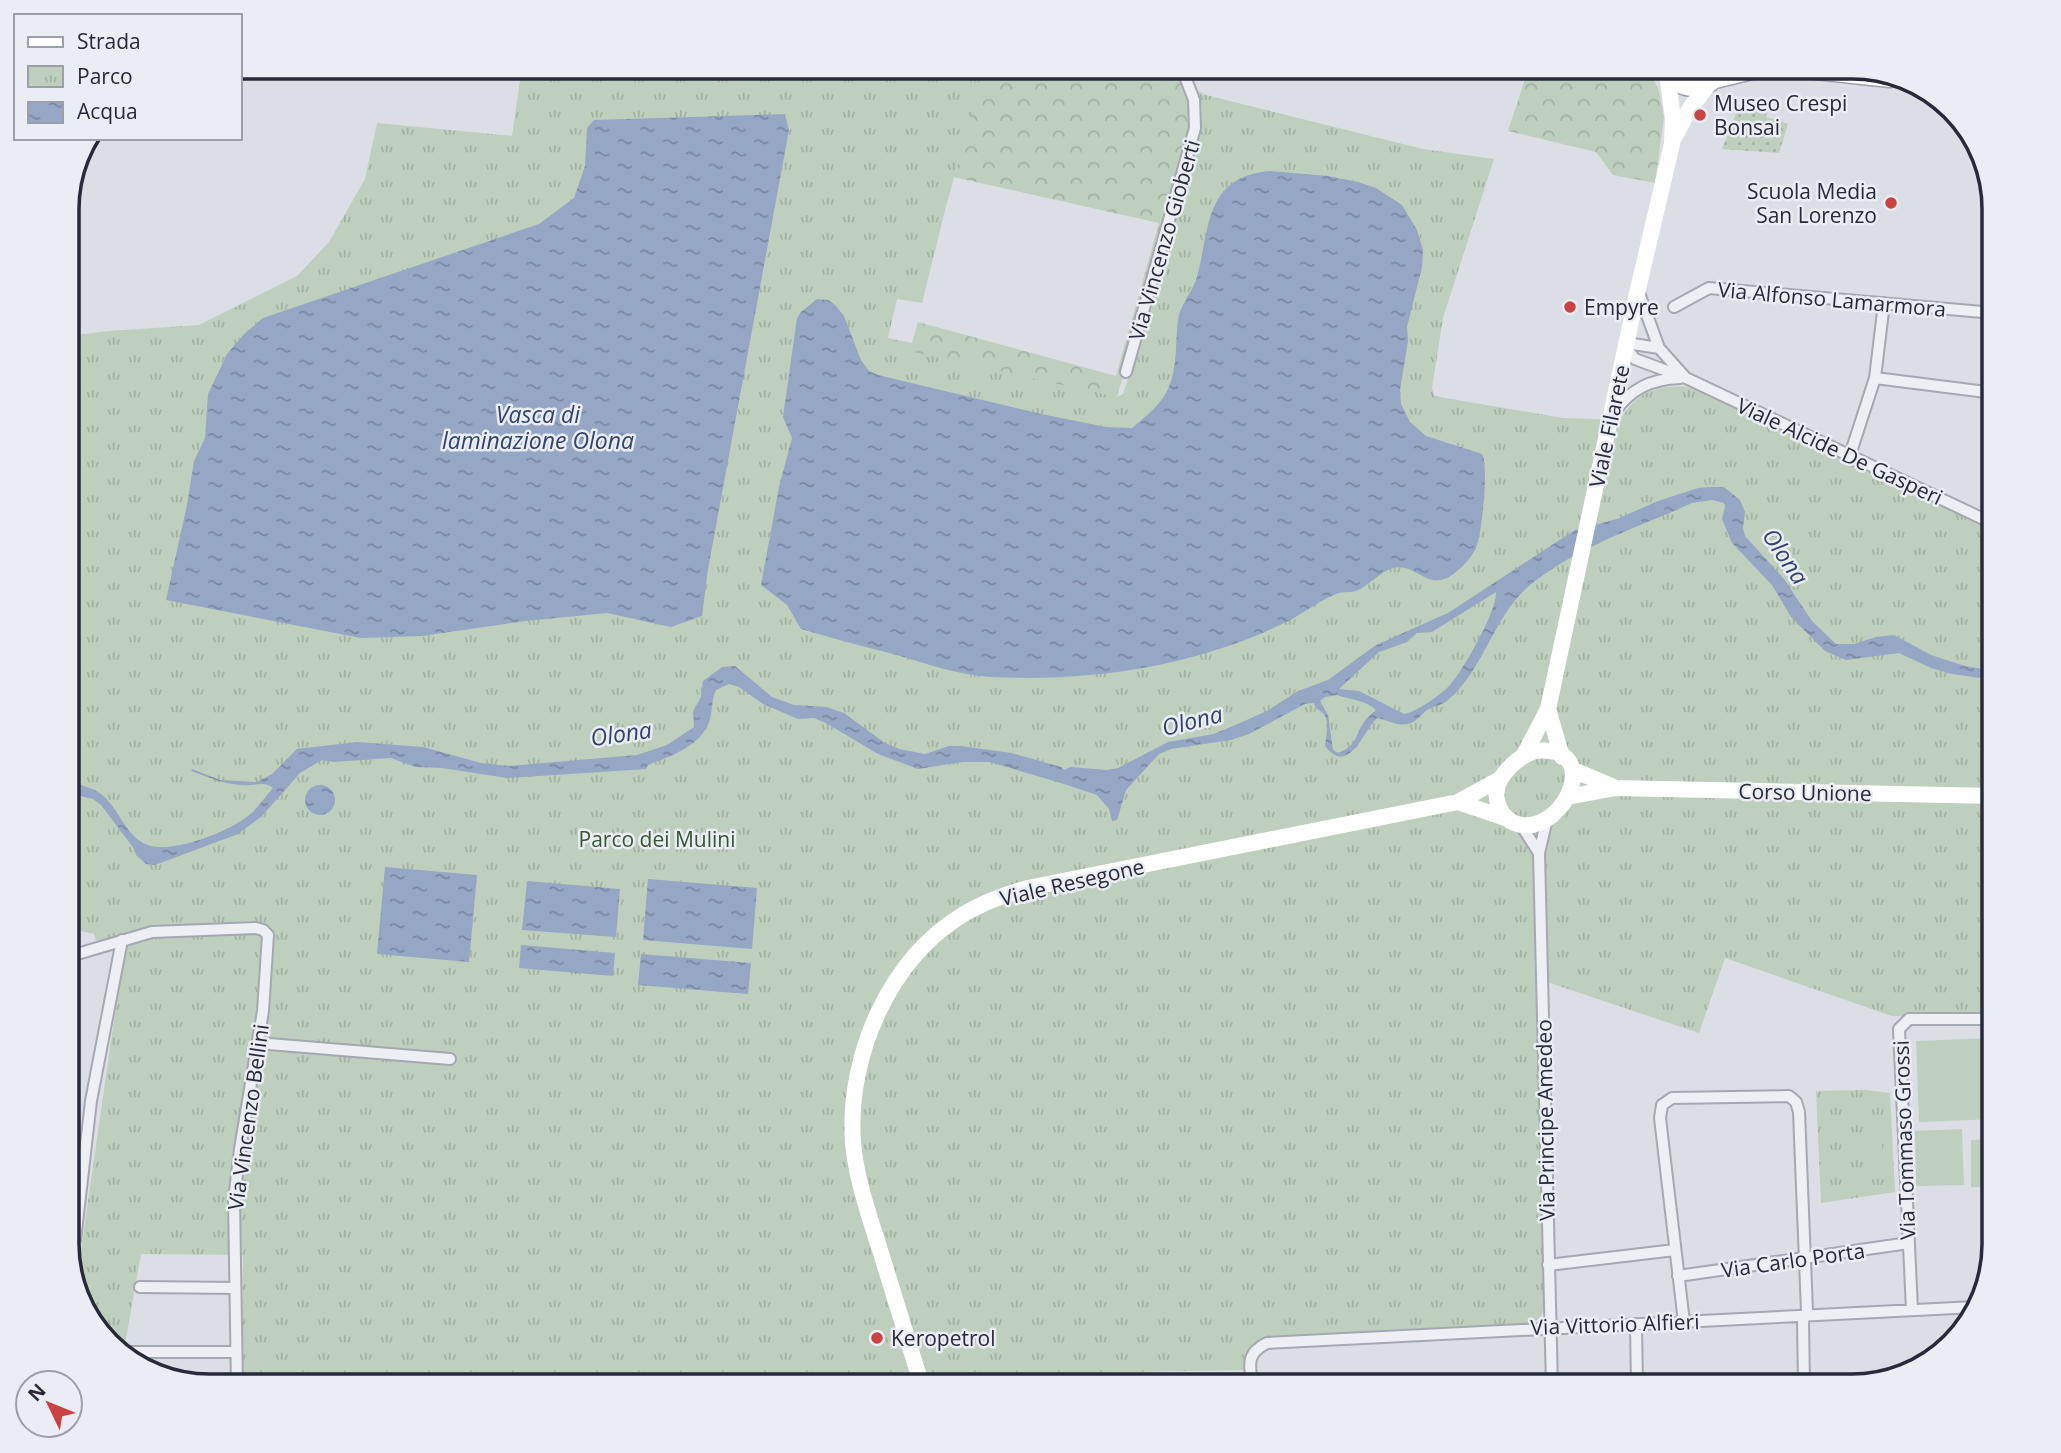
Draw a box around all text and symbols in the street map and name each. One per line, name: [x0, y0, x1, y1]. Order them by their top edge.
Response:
legend: [14, 14, 242, 140]
text: Strada: [77, 27, 141, 55]
text: Parco: [77, 62, 133, 90]
place label: Museo Crespi Bonsai: [1714, 89, 1847, 141]
text: Acqua: [77, 97, 138, 125]
marker: Museo Crespi Bonsai: [1692, 107, 1708, 123]
street label: Via Vincenzo Gioberti: [1122, 136, 1206, 344]
place label: Scuola Media San Lorenzo: [1747, 177, 1877, 229]
marker: Scuola Media San Lorenzo: [1883, 195, 1899, 211]
street label: Via Alfonso Lamarmora: [1717, 275, 1947, 323]
place label: Empyre: [1584, 293, 1659, 321]
marker: Empyre: [1562, 299, 1578, 315]
street label: Viale Filarete: [1582, 362, 1636, 490]
street label: Viale Alcide De Gasperi: [1733, 391, 1947, 511]
water label: Vasca di laminazione Olona: [442, 398, 634, 456]
water label: Olona: [1756, 522, 1816, 590]
water label: Olona: [1158, 697, 1226, 743]
water label: Olona: [588, 713, 654, 753]
street label: Corso Unione: [1738, 777, 1872, 807]
park label: Parco dei Mulini: [579, 825, 735, 853]
street label: Viale Resegone: [997, 852, 1147, 912]
street label: Via Principe Amedeo: [1529, 1019, 1561, 1221]
street label: Via Vincenzo Bellini: [221, 1022, 275, 1212]
street label: Via Tommaso Grossi: [1887, 1040, 1921, 1240]
street label: Via Carlo Porta: [1719, 1236, 1867, 1284]
street label: Via Vittorio Alfieri: [1530, 1307, 1700, 1341]
place label: Keropetrol: [891, 1324, 996, 1352]
marker: Keropetrol: [869, 1330, 885, 1346]
north arrow: [14, 1369, 84, 1439]
text: N: [22, 1378, 51, 1407]

